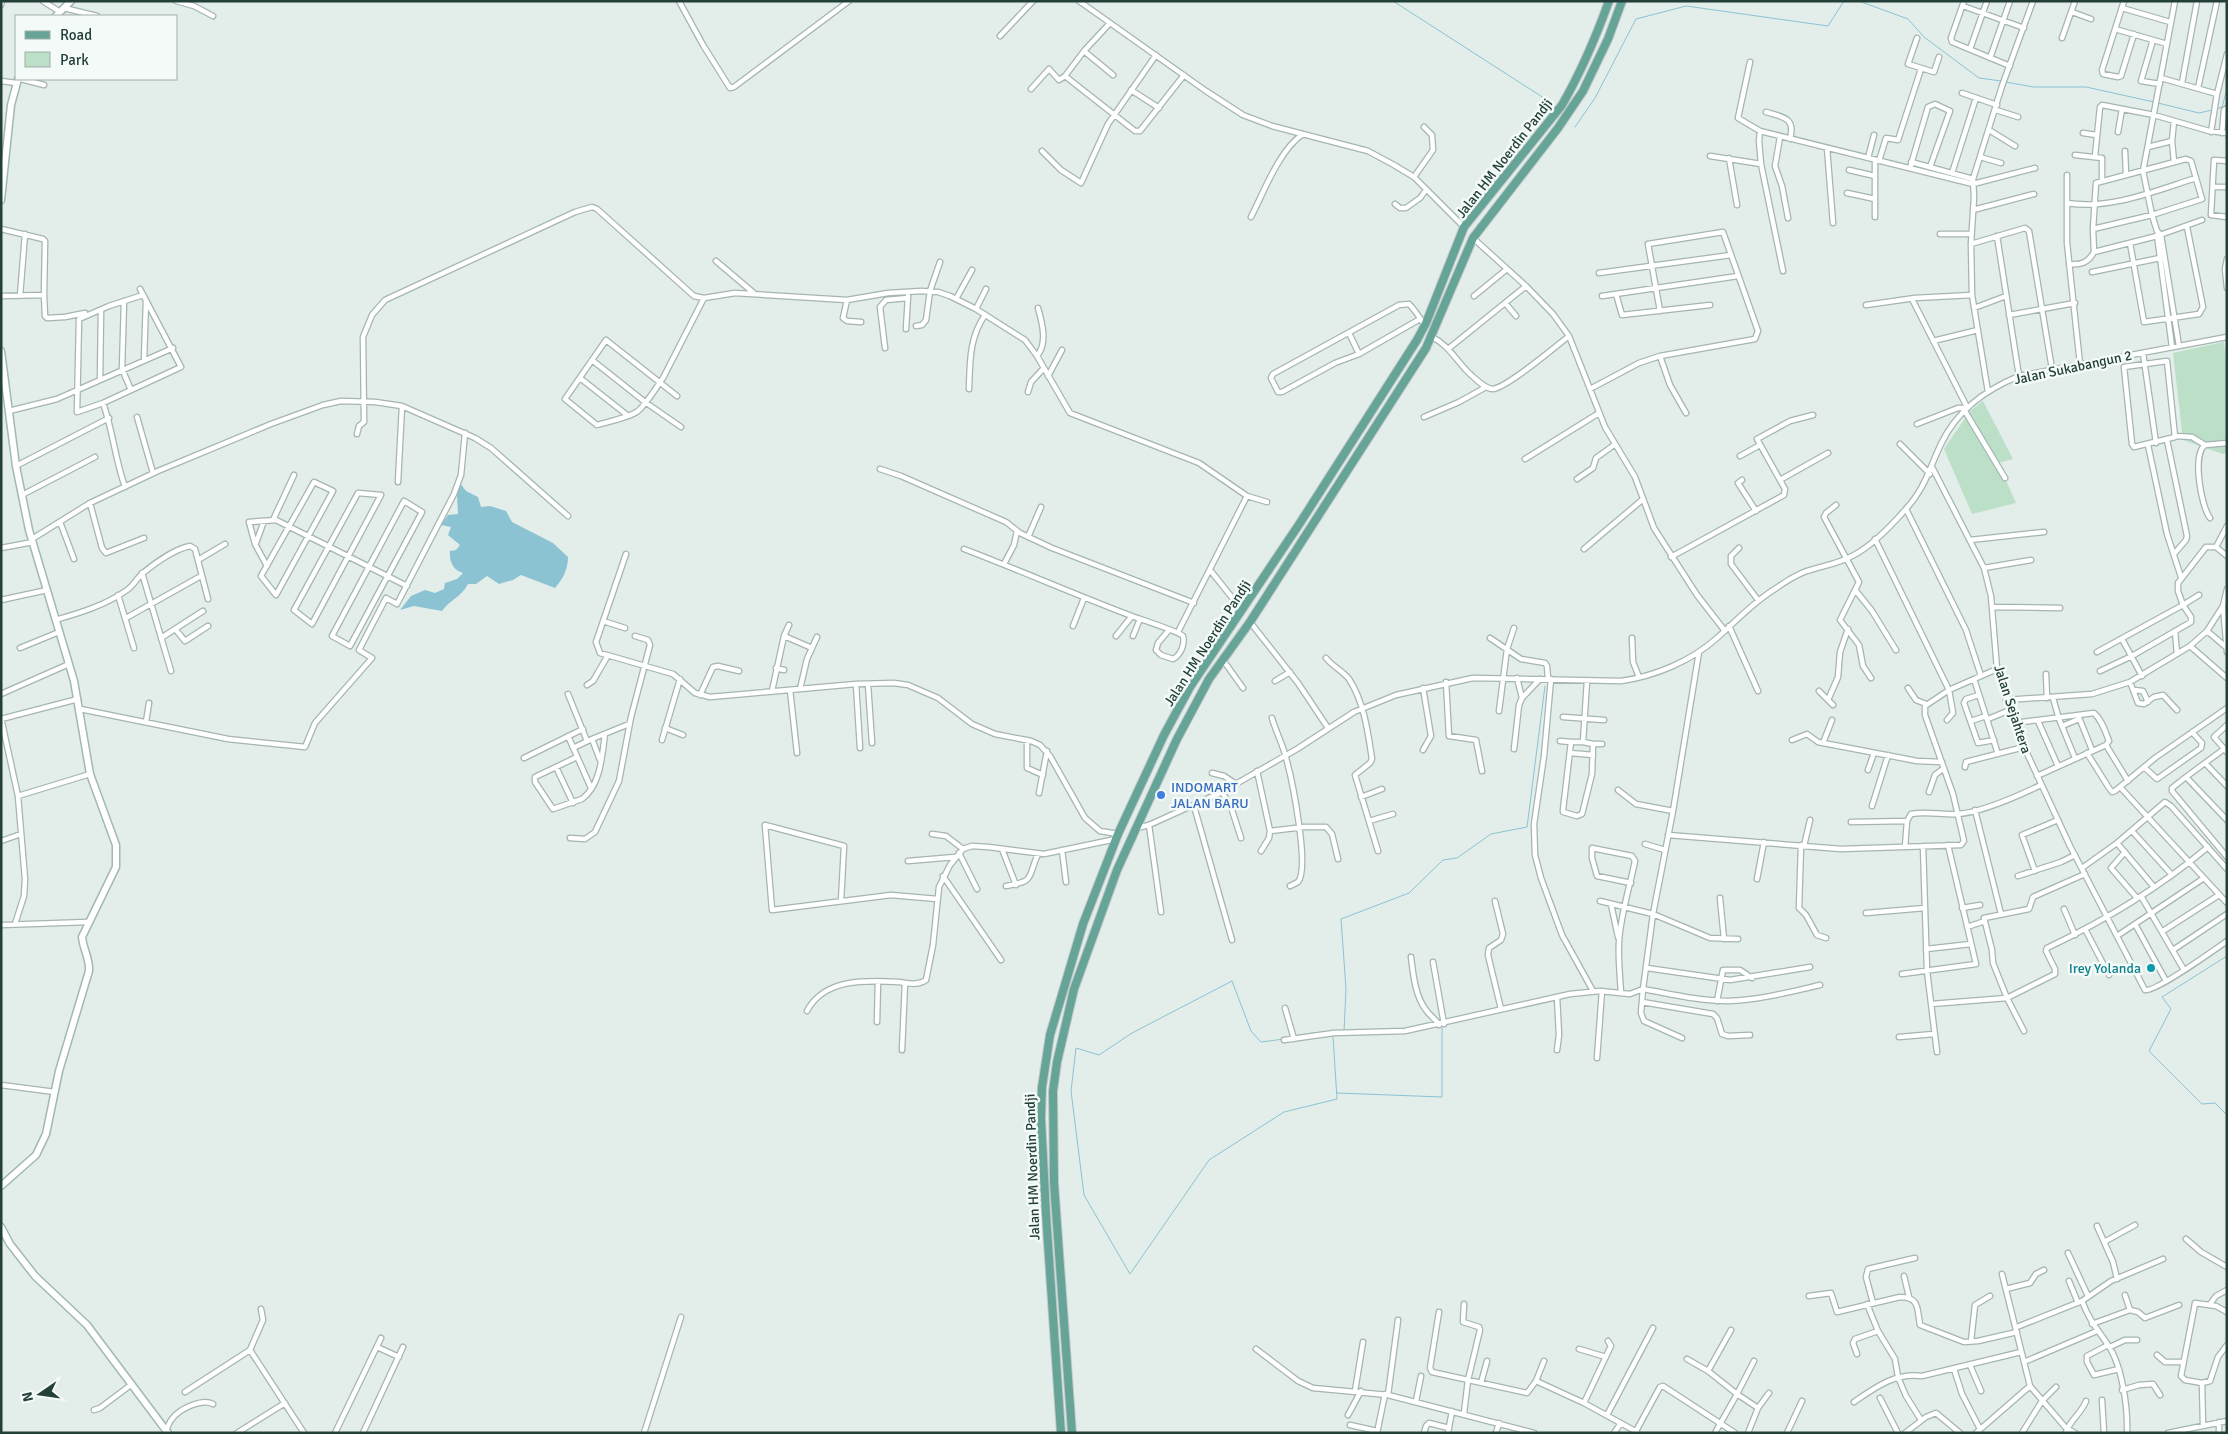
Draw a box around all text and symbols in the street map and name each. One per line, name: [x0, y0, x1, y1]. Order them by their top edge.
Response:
legend: [15, 15, 178, 80]
text: Road: [60, 26, 92, 44]
text: Park: [60, 51, 89, 69]
street label: Jalan HM Noerdin Pandji: [1452, 95, 1556, 221]
street label: Jalan Sukabangun 2: [2013, 347, 2134, 388]
street label: Jalan HM Noerdin Pandji: [1160, 577, 1255, 710]
street label: Jalan Sejahtera: [1990, 663, 2035, 756]
place label: INDOMART JALAN BARU: [1171, 779, 1249, 812]
marker: INDOMART JALAN BARU: [1155, 789, 1167, 801]
place label: Irey Yolanda: [2069, 960, 2141, 977]
marker: Irey Yolanda: [2145, 962, 2157, 974]
street label: Jalan HM Noerdin Pandji: [1021, 1093, 1044, 1241]
north arrow: [15, 1369, 65, 1419]
text: N: [18, 1390, 37, 1403]

